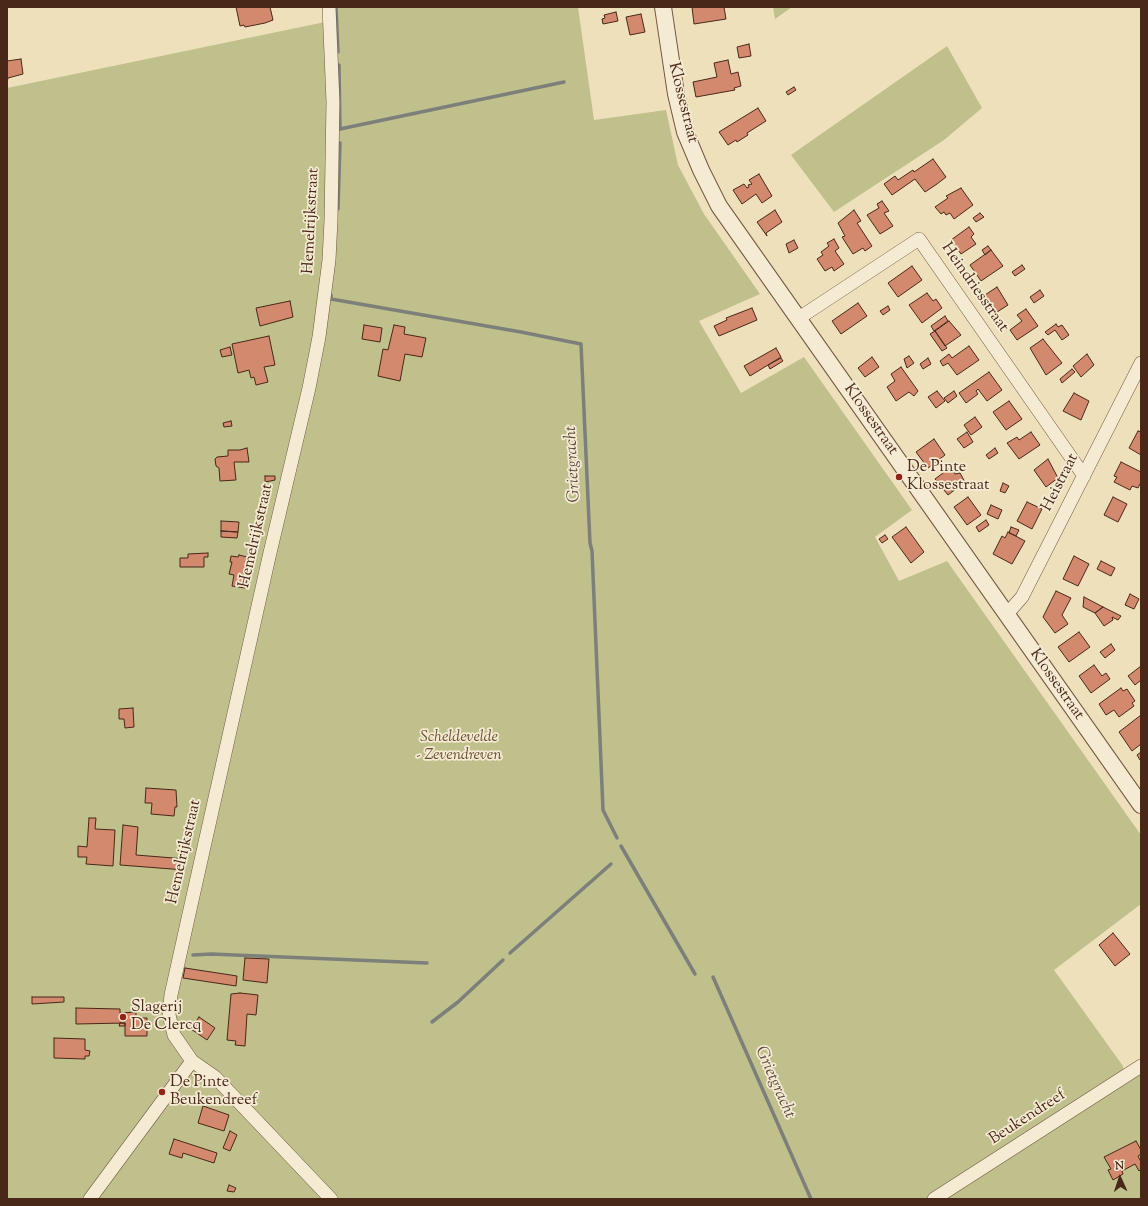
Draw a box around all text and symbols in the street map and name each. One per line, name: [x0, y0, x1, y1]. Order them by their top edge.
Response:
street label: Klossestraat: [663, 61, 701, 145]
street label: Hemelrijkstraat: [300, 167, 324, 275]
street label: Heindriesstraat: [936, 240, 1012, 336]
street label: Klossestraat: [838, 381, 902, 459]
water label: Grietgracht: [562, 425, 586, 503]
street label: Heistraat: [1038, 451, 1084, 515]
place label: De Pinte Klossestraat: [907, 458, 989, 496]
marker: De Pinte Klossestraat: [894, 472, 904, 482]
street label: Hemelrijkstraat: [236, 482, 278, 590]
street label: Klossestraat: [1024, 646, 1088, 724]
park label: Scheldevelde - Zevendreven: [416, 728, 502, 766]
street label: Hemelrijkstraat: [164, 798, 206, 906]
place label: Slagerij De Clercq: [131, 998, 201, 1036]
marker: Slagerij De Clercq: [118, 1012, 128, 1022]
water label: Grietgracht: [749, 1044, 799, 1122]
place label: De Pinte Beukendreef: [170, 1073, 257, 1111]
street label: Beukendreef: [986, 1086, 1070, 1150]
marker: De Pinte Beukendreef: [157, 1087, 167, 1097]
north arrow: [1100, 1158, 1140, 1198]
text: N: [1115, 1158, 1124, 1174]

